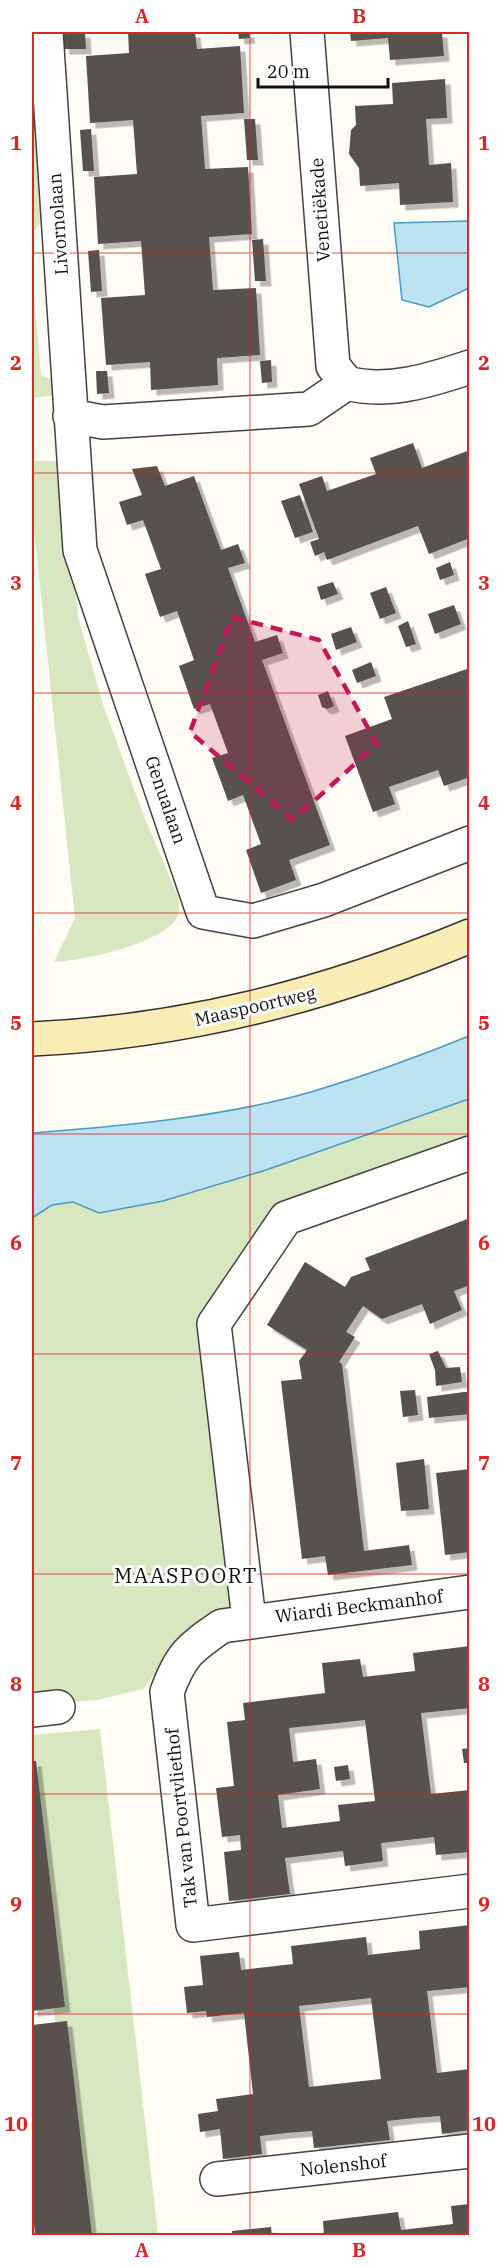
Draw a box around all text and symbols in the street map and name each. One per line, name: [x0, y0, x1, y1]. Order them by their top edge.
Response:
text: A: [135, 2, 149, 29]
text: B: [352, 2, 366, 29]
scale bar: [258, 51, 388, 89]
text: 20 m: [267, 60, 310, 83]
text: 1: [10, 129, 22, 156]
text: 1: [478, 129, 490, 156]
street label: Venetiëkade: [305, 157, 335, 263]
street label: Livornolaan: [43, 172, 73, 276]
text: 2: [10, 349, 22, 376]
text: 2: [478, 349, 490, 376]
text: 3: [10, 569, 22, 596]
text: 3: [478, 569, 490, 596]
street label: Genualaan: [140, 753, 192, 847]
text: 4: [10, 789, 22, 816]
text: 4: [478, 789, 490, 816]
street label: Maaspoortweg: [192, 981, 318, 1031]
text: 5: [10, 1009, 22, 1036]
text: 5: [478, 1009, 490, 1036]
text: 6: [10, 1229, 22, 1256]
text: 6: [478, 1229, 490, 1256]
text: 7: [10, 1449, 22, 1476]
text: 7: [478, 1449, 490, 1476]
district label: MAASPOORT: [114, 1561, 258, 1589]
street label: Wiardi Beckmanhof: [274, 1584, 446, 1628]
text: 8: [10, 1670, 22, 1697]
text: 8: [478, 1670, 490, 1697]
street label: Tak van Poortvliethof: [160, 1725, 202, 1909]
text: 9: [10, 1890, 22, 1917]
text: 9: [478, 1890, 490, 1917]
text: 10: [4, 2110, 28, 2137]
text: 10: [472, 2110, 496, 2137]
street label: Nolenshof: [299, 2149, 389, 2181]
text: A: [135, 2236, 149, 2263]
text: B: [352, 2236, 366, 2263]

